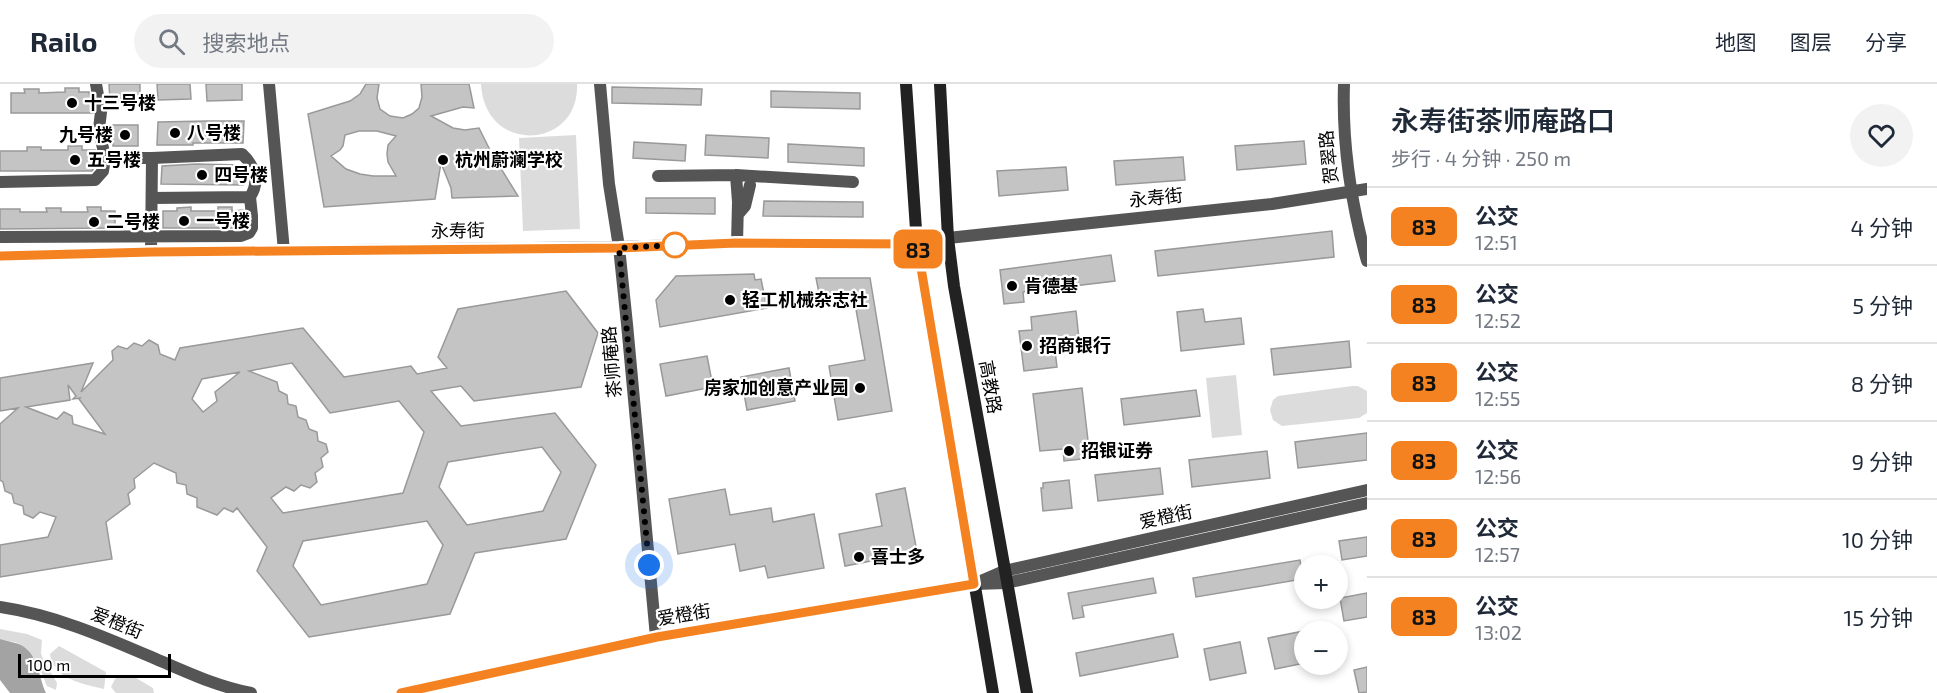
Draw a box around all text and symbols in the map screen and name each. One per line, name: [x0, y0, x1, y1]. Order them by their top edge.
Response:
search box: [134, 14, 554, 68]
text: Railo: [30, 24, 98, 58]
icon: search: [155, 25, 188, 58]
text: 搜索地点: [203, 29, 291, 55]
text: 地图: [1715, 29, 1757, 54]
text: 图层: [1790, 29, 1832, 54]
text: 分享: [1865, 29, 1907, 54]
place label: 十三号楼: [84, 91, 156, 113]
marker: 十三号楼: [65, 96, 79, 110]
text: 永寿街茶师庵路口: [1391, 103, 1615, 137]
button: heart: [1850, 104, 1913, 167]
place label: 八号楼: [187, 121, 241, 143]
place label: 九号楼: [59, 123, 113, 145]
marker: 八号楼: [168, 126, 182, 140]
marker: 九号楼: [118, 128, 132, 142]
street label: 贺翠路: [1314, 129, 1342, 185]
text: 步行 · 4 分钟 · 250 m: [1391, 146, 1571, 170]
place label: 五号楼: [87, 148, 141, 170]
place label: 杭州蔚澜学校: [455, 148, 563, 170]
marker: 五号楼: [68, 153, 82, 167]
marker: 杭州蔚澜学校: [436, 153, 450, 167]
place label: 四号楼: [214, 163, 268, 185]
marker: 四号楼: [195, 168, 209, 182]
street label: 永寿街: [1128, 183, 1184, 211]
text: 公交: [1475, 202, 1519, 228]
place label: 一号楼: [196, 209, 250, 231]
place label: 二号楼: [106, 210, 160, 232]
marker: 一号楼: [177, 214, 191, 228]
text: 83: [1412, 214, 1437, 239]
text: 4 分钟: [1851, 214, 1913, 240]
marker: 二号楼: [87, 215, 101, 229]
street label: 永寿街: [431, 219, 485, 241]
line badge: 83: [891, 230, 945, 268]
text: 12:51: [1475, 230, 1518, 254]
unlabelled marker: [662, 232, 688, 258]
text: 83: [906, 237, 931, 262]
place label: 肯德基: [1024, 274, 1078, 296]
marker: 肯德基: [1005, 279, 1019, 293]
text: 公交: [1475, 280, 1519, 306]
place label: 轻工机械杂志社: [742, 288, 868, 310]
text: 83: [1412, 292, 1437, 317]
text: 5 分钟: [1852, 292, 1913, 318]
marker: 轻工机械杂志社: [723, 293, 737, 307]
text: 12:52: [1475, 308, 1521, 332]
street label: 茶师庵路: [597, 325, 625, 399]
place label: 招商银行: [1039, 334, 1111, 356]
marker: 招商银行: [1020, 339, 1034, 353]
street label: 高教路: [975, 358, 1007, 415]
text: 公交: [1475, 358, 1519, 384]
text: 83: [1412, 370, 1437, 395]
text: 8 分钟: [1851, 370, 1913, 396]
place label: 房家加创意产业园: [704, 376, 848, 398]
marker: 房家加创意产业园: [853, 381, 867, 395]
text: 12:55: [1475, 386, 1520, 410]
text: 公交: [1475, 436, 1519, 462]
place label: 招银证券: [1081, 439, 1153, 461]
marker: 招银证券: [1062, 444, 1076, 458]
text: 83: [1412, 448, 1437, 473]
text: 9 分钟: [1852, 448, 1913, 474]
text: 12:56: [1475, 464, 1521, 488]
street label: 爱橙街: [1137, 500, 1194, 532]
text: 公交: [1475, 514, 1519, 540]
text: 83: [1412, 526, 1437, 551]
text: 10 分钟: [1842, 526, 1913, 552]
text: 12:57: [1475, 542, 1520, 566]
place label: 喜士多: [871, 545, 925, 567]
your location: [634, 550, 664, 580]
marker: 喜士多: [852, 550, 866, 564]
map controls: [1294, 555, 1348, 675]
button: +: [1294, 555, 1348, 609]
text: 公交: [1475, 592, 1519, 618]
street label: 爱橙街: [655, 599, 712, 629]
street label: 爱橙街: [88, 602, 147, 642]
text: 83: [1412, 604, 1437, 629]
text: 15 分钟: [1844, 604, 1913, 630]
text: 13:02: [1475, 620, 1522, 644]
button: −: [1294, 621, 1348, 675]
scale bar: [18, 651, 171, 678]
text: 100 m: [27, 655, 70, 674]

